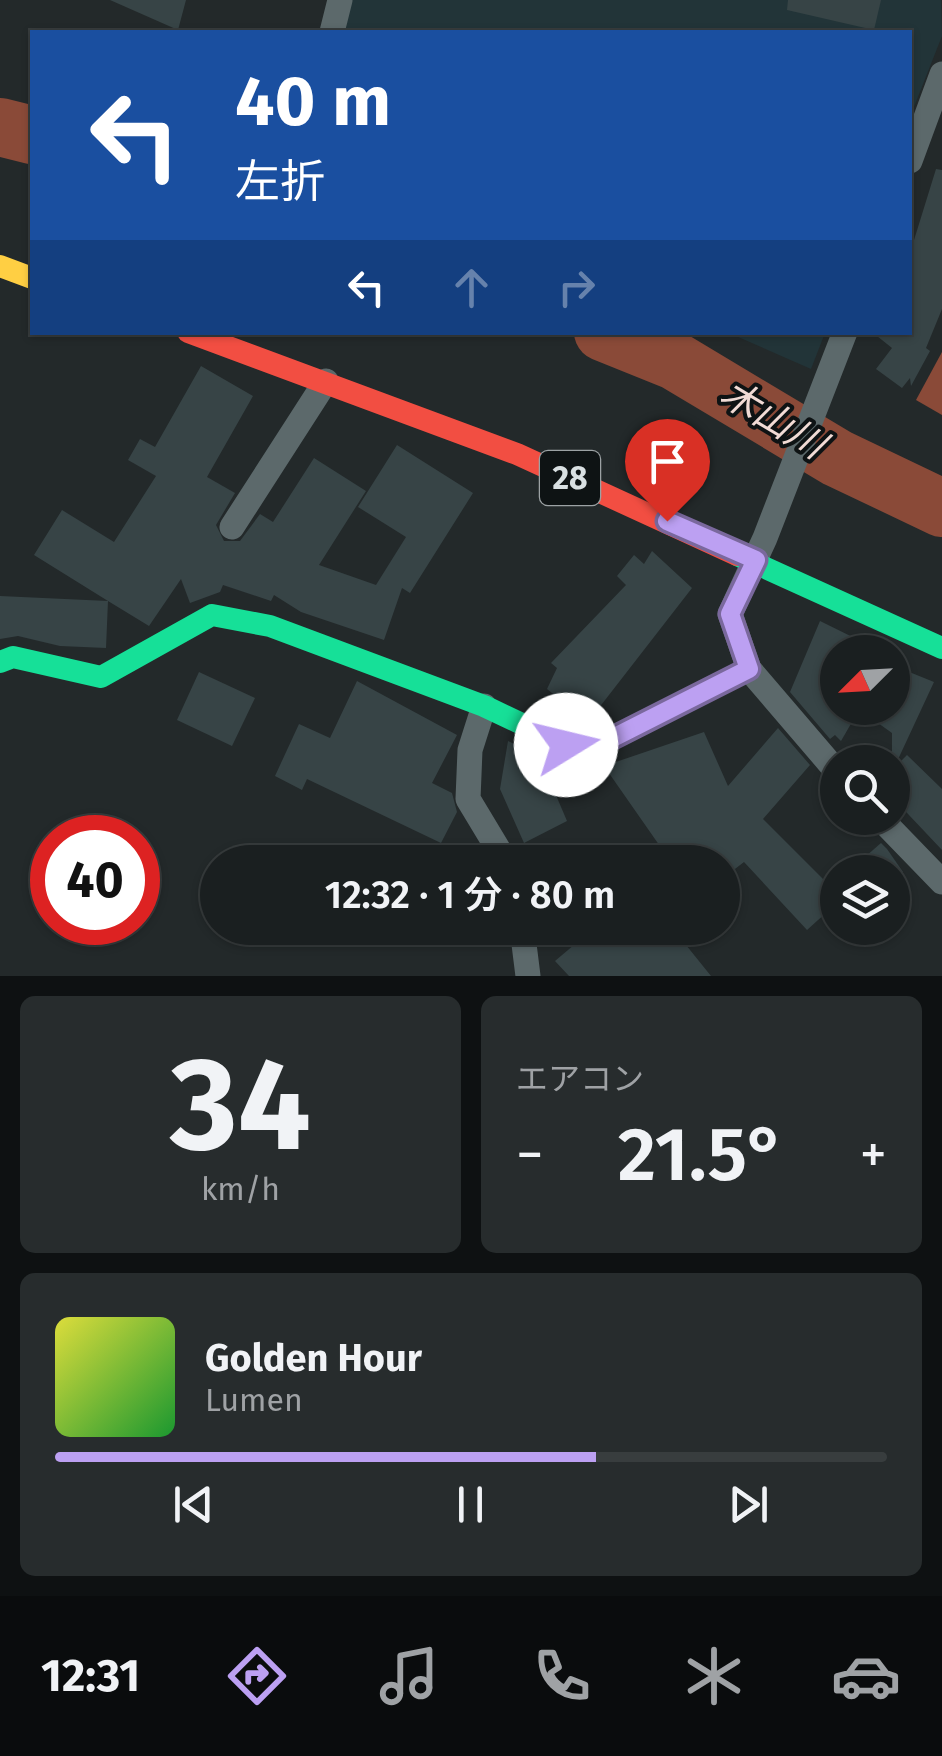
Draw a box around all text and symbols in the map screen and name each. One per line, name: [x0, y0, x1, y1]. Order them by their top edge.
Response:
text: 40 m: [235, 60, 391, 144]
icon: left: [70, 70, 200, 200]
text: 左折: [235, 155, 325, 209]
icon: left: [339, 260, 394, 315]
icon: ahead: [444, 260, 499, 315]
icon: right: [549, 260, 604, 315]
water label: 木山川: [712, 370, 837, 470]
pin: [625, 419, 710, 522]
icon: arrive: [640, 434, 695, 489]
road number: 28: [540, 451, 600, 505]
north arrow: [820, 635, 910, 725]
map controls: [820, 635, 910, 945]
position arrow: [514, 693, 618, 797]
button: search: [820, 745, 910, 835]
speed limit sign: 40: [30, 815, 160, 945]
button: layers: [820, 855, 910, 945]
text: 12:32 · 1 分 · 80 m: [325, 872, 615, 918]
text: 34: [170, 1027, 311, 1183]
text: エアコン: [516, 1060, 644, 1098]
text: 21.5°: [618, 1110, 785, 1200]
text: −: [516, 1122, 544, 1188]
text: +: [860, 1122, 887, 1188]
text: km/h: [201, 1170, 280, 1208]
text: Golden Hour: [205, 1335, 422, 1381]
text: Lumen: [205, 1381, 303, 1419]
icon: previous: [166, 1477, 221, 1532]
icon: pause: [443, 1477, 498, 1532]
icon: next: [721, 1477, 776, 1532]
icon: directions: [222, 1641, 292, 1711]
icon: music: [374, 1641, 444, 1711]
icon: phone: [527, 1641, 597, 1711]
icon: climate: [679, 1641, 749, 1711]
icon: car: [831, 1641, 901, 1711]
text: 12:31: [41, 1649, 140, 1703]

